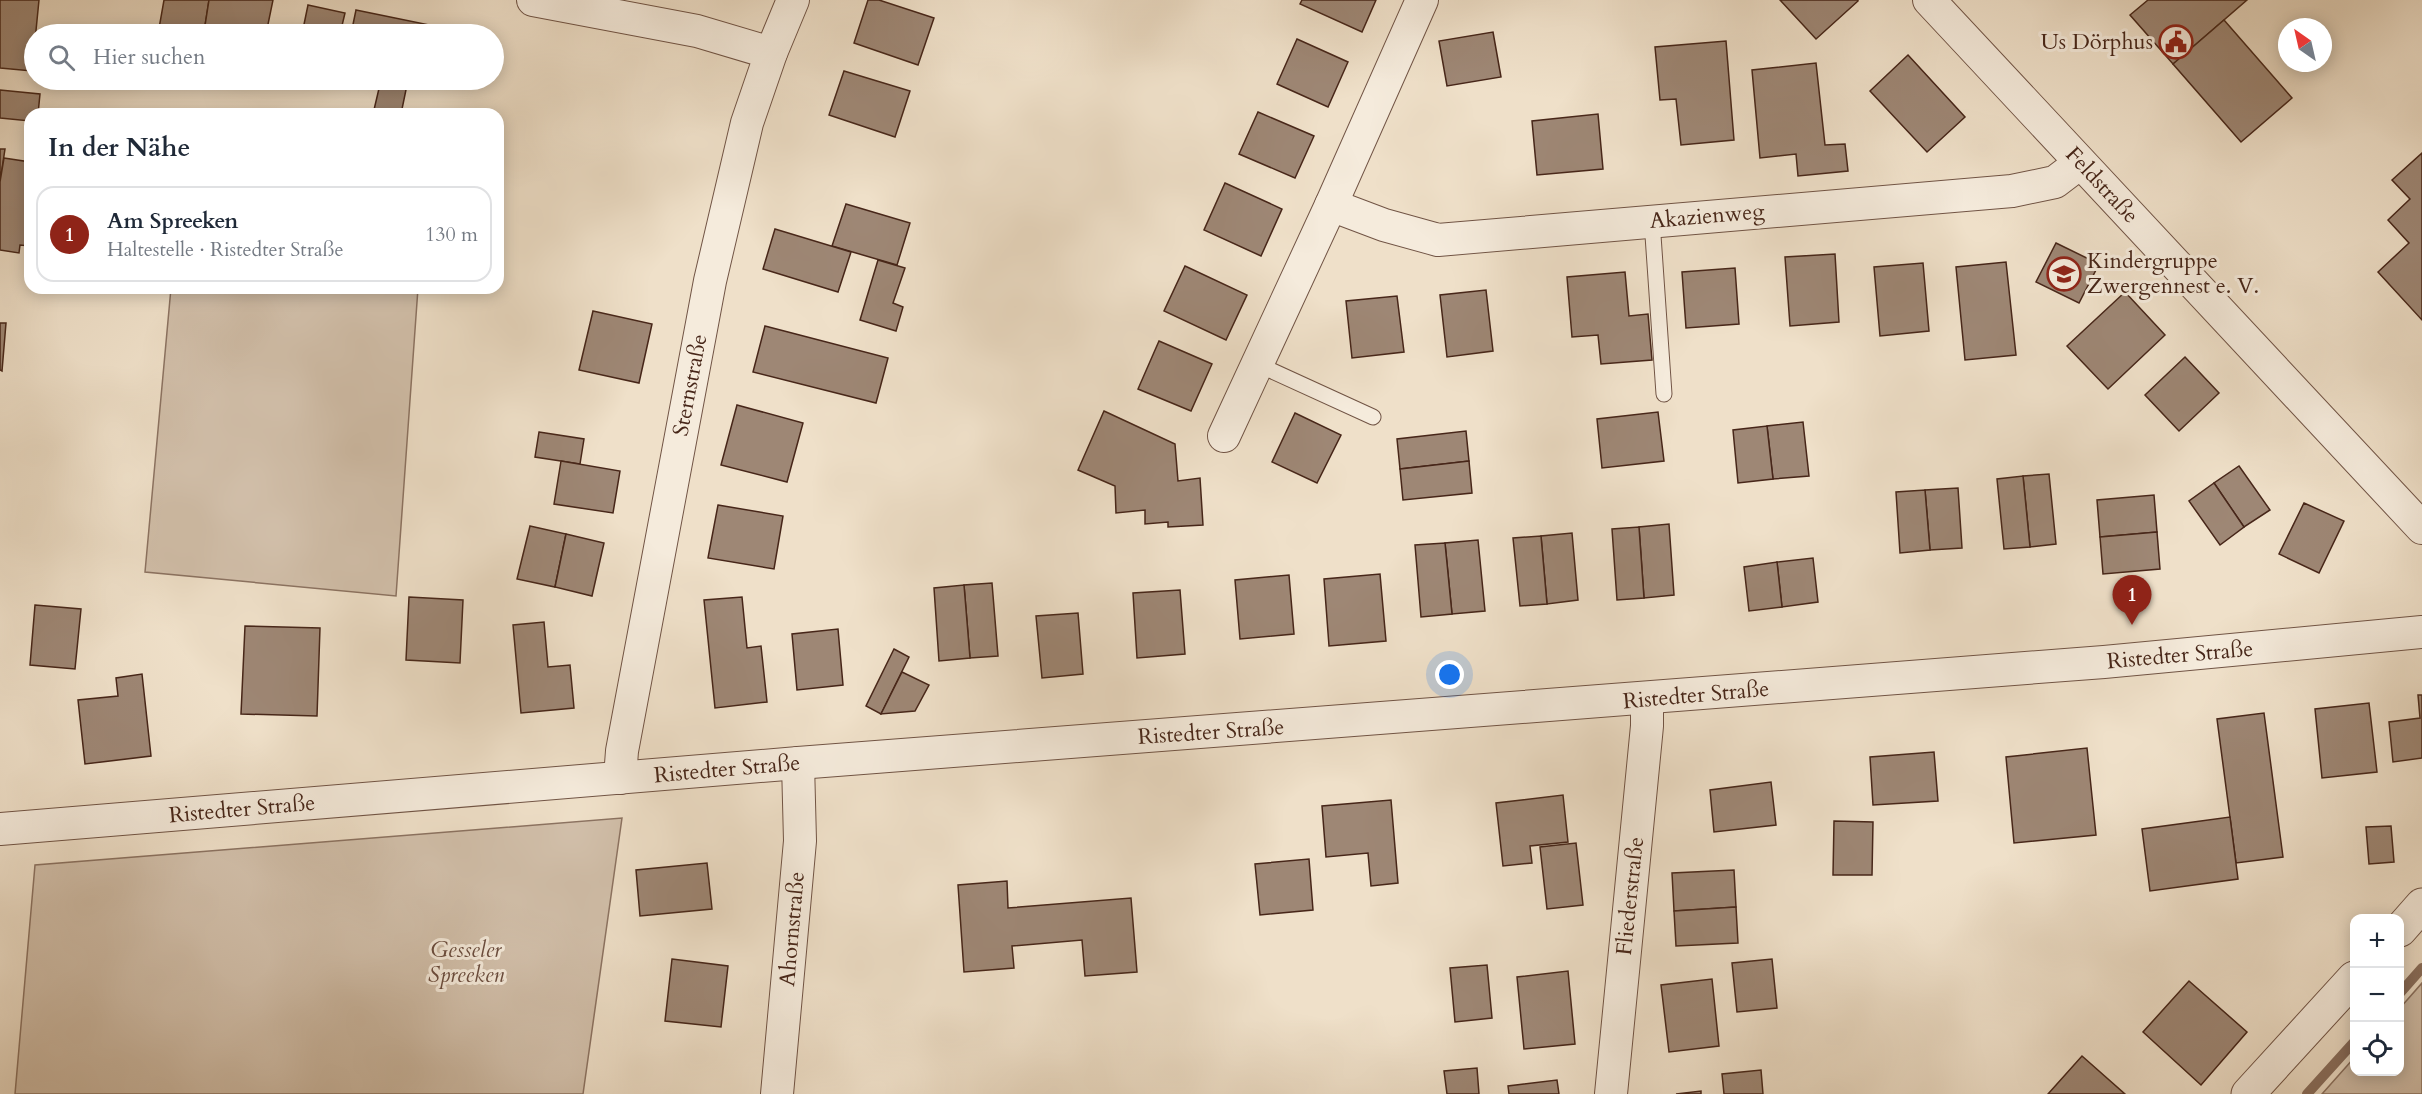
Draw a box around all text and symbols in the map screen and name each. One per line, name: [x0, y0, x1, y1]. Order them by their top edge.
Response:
north arrow: [2278, 18, 2332, 72]
search box: [24, 24, 504, 90]
public building icon: Us Dörphus: [2158, 24, 2194, 60]
place label: Us Dörphus: [2041, 27, 2153, 57]
icon: search: [45, 41, 78, 74]
text: Hier suchen: [93, 42, 206, 72]
text: In der Nähe: [48, 130, 190, 165]
street label: Feldstraße: [2059, 140, 2145, 230]
street label: Akazienweg: [1648, 196, 1766, 236]
text: Am Spreeken: [107, 206, 238, 236]
text: 1: [64, 221, 75, 248]
text: 130 m: [425, 221, 478, 248]
text: Haltestelle · Ristedter Straße: [107, 236, 344, 263]
place label: Kindergruppe Zwergennest e. V.: [2087, 246, 2259, 301]
school or university icon: Kindergruppe Zwergennest e. V.: [2046, 256, 2082, 292]
street label: Sternstraße: [665, 331, 715, 439]
pin: 1: [2112, 576, 2152, 625]
street label: Ristedter Straße: [2106, 634, 2254, 676]
your location: [1435, 660, 1464, 689]
street label: Ristedter Straße: [1622, 674, 1770, 716]
street label: Ristedter Straße: [1137, 712, 1285, 752]
street label: Ristedter Straße: [653, 748, 801, 790]
street label: Ristedter Straße: [168, 788, 316, 830]
street label: Fliederstraße: [1609, 835, 1651, 957]
street label: Ahornstraße: [772, 870, 812, 988]
map controls: [2350, 914, 2404, 1076]
button: +: [2350, 914, 2404, 968]
park label: Gesseler Spreeken: [428, 935, 504, 990]
button: −: [2350, 968, 2404, 1022]
button: locate: [2350, 1022, 2404, 1076]

